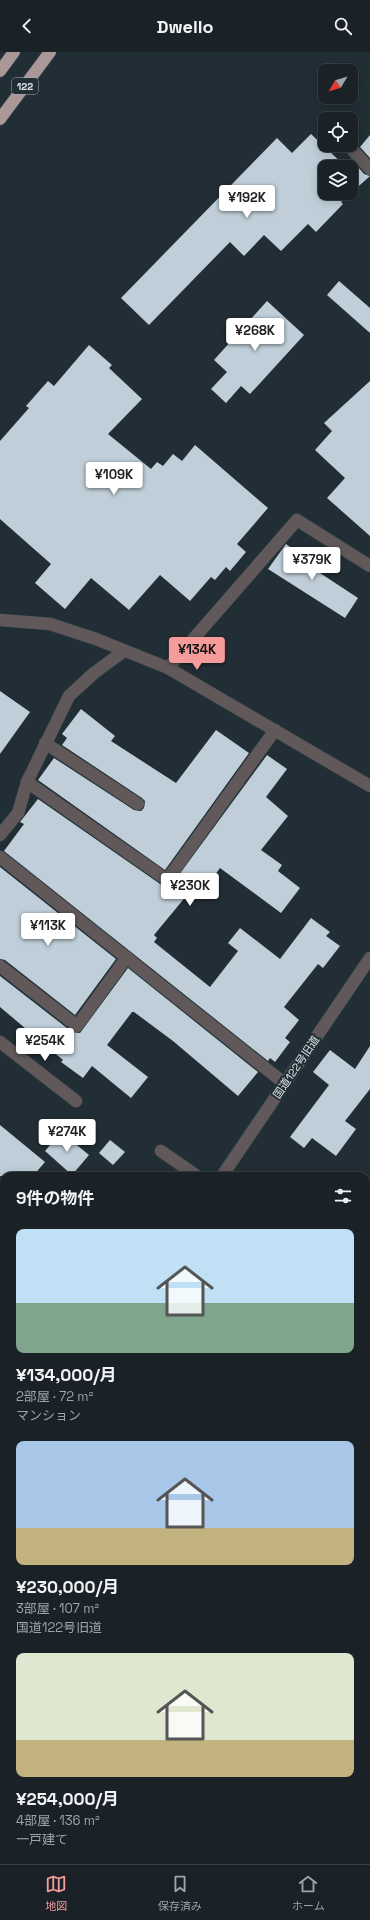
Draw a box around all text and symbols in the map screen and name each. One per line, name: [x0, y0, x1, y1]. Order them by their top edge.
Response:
icon: back: [16, 15, 38, 37]
text: Dwello: [156, 15, 214, 38]
icon: search: [332, 15, 354, 37]
north arrow: [318, 64, 358, 104]
map controls: [318, 64, 358, 200]
road number: 122: [12, 78, 38, 94]
button: locate: [318, 112, 358, 152]
button: layers: [318, 160, 358, 200]
pin: ¥192K: [219, 185, 275, 219]
text: ¥192K: [228, 189, 266, 206]
pin: ¥268K: [227, 318, 283, 352]
text: ¥268K: [235, 322, 275, 339]
pin: ¥109K: [86, 462, 142, 496]
text: ¥109K: [95, 466, 133, 483]
pin: ¥379K: [284, 547, 340, 581]
text: ¥379K: [292, 551, 332, 568]
pin: ¥134K: [169, 637, 225, 671]
text: ¥134K: [178, 641, 216, 658]
pin: ¥230K: [162, 873, 218, 907]
text: ¥230K: [170, 877, 210, 894]
pin: ¥113K: [20, 913, 76, 947]
text: ¥113K: [30, 917, 66, 934]
pin: ¥254K: [17, 1028, 73, 1062]
text: ¥254K: [25, 1032, 65, 1049]
street label: 国道122号旧道: [270, 1033, 322, 1101]
pin: ¥274K: [39, 1119, 95, 1153]
text: ¥274K: [48, 1123, 86, 1140]
icon: filters: [332, 1185, 354, 1207]
text: 9件の物件: [16, 1187, 95, 1209]
icon: home: [149, 1255, 221, 1327]
text: ¥134,000/月: [16, 1364, 117, 1386]
text: 2部屋 · 72 m²: [16, 1388, 93, 1405]
text: マンション: [16, 1407, 81, 1424]
icon: home: [149, 1467, 221, 1539]
text: ¥230,000/月: [16, 1576, 119, 1598]
text: 3部屋 · 107 m²: [16, 1600, 99, 1617]
text: 国道122号旧道: [16, 1619, 102, 1636]
icon: home: [149, 1679, 221, 1751]
text: ¥254,000/月: [16, 1788, 119, 1810]
text: 4部屋 · 136 m²: [16, 1812, 100, 1829]
text: 一戸建て: [16, 1831, 68, 1848]
tab: 地図: [45, 1873, 67, 1913]
tab: 保存済み: [158, 1873, 202, 1913]
tab: ホーム: [292, 1873, 325, 1913]

